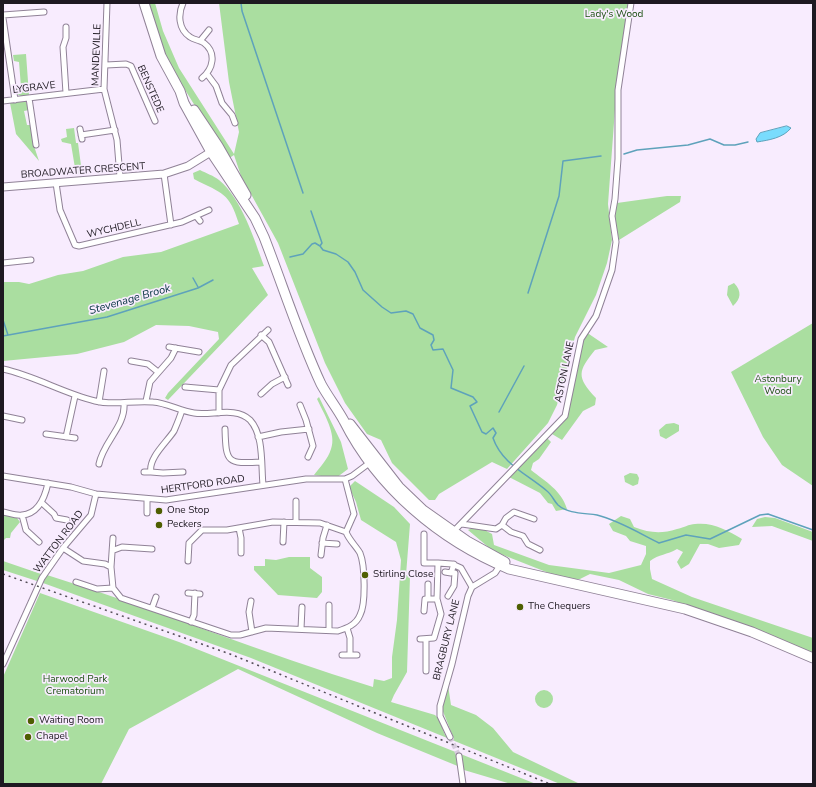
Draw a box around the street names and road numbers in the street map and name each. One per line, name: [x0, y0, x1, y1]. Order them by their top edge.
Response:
street label: MANDEVILLE: [90, 24, 104, 86]
street label: BENSTEDE: [134, 63, 166, 115]
street label: LYGRAVE: [12, 79, 56, 97]
street label: BROADWATER CRESCENT: [20, 161, 146, 181]
street label: WYCHDELL: [86, 217, 142, 241]
street label: ASTON LANE: [553, 340, 577, 404]
street label: HERTFORD ROAD: [160, 473, 246, 497]
street label: WATTON ROAD: [32, 508, 86, 576]
street label: BRAGBURY LANE: [431, 598, 463, 682]

